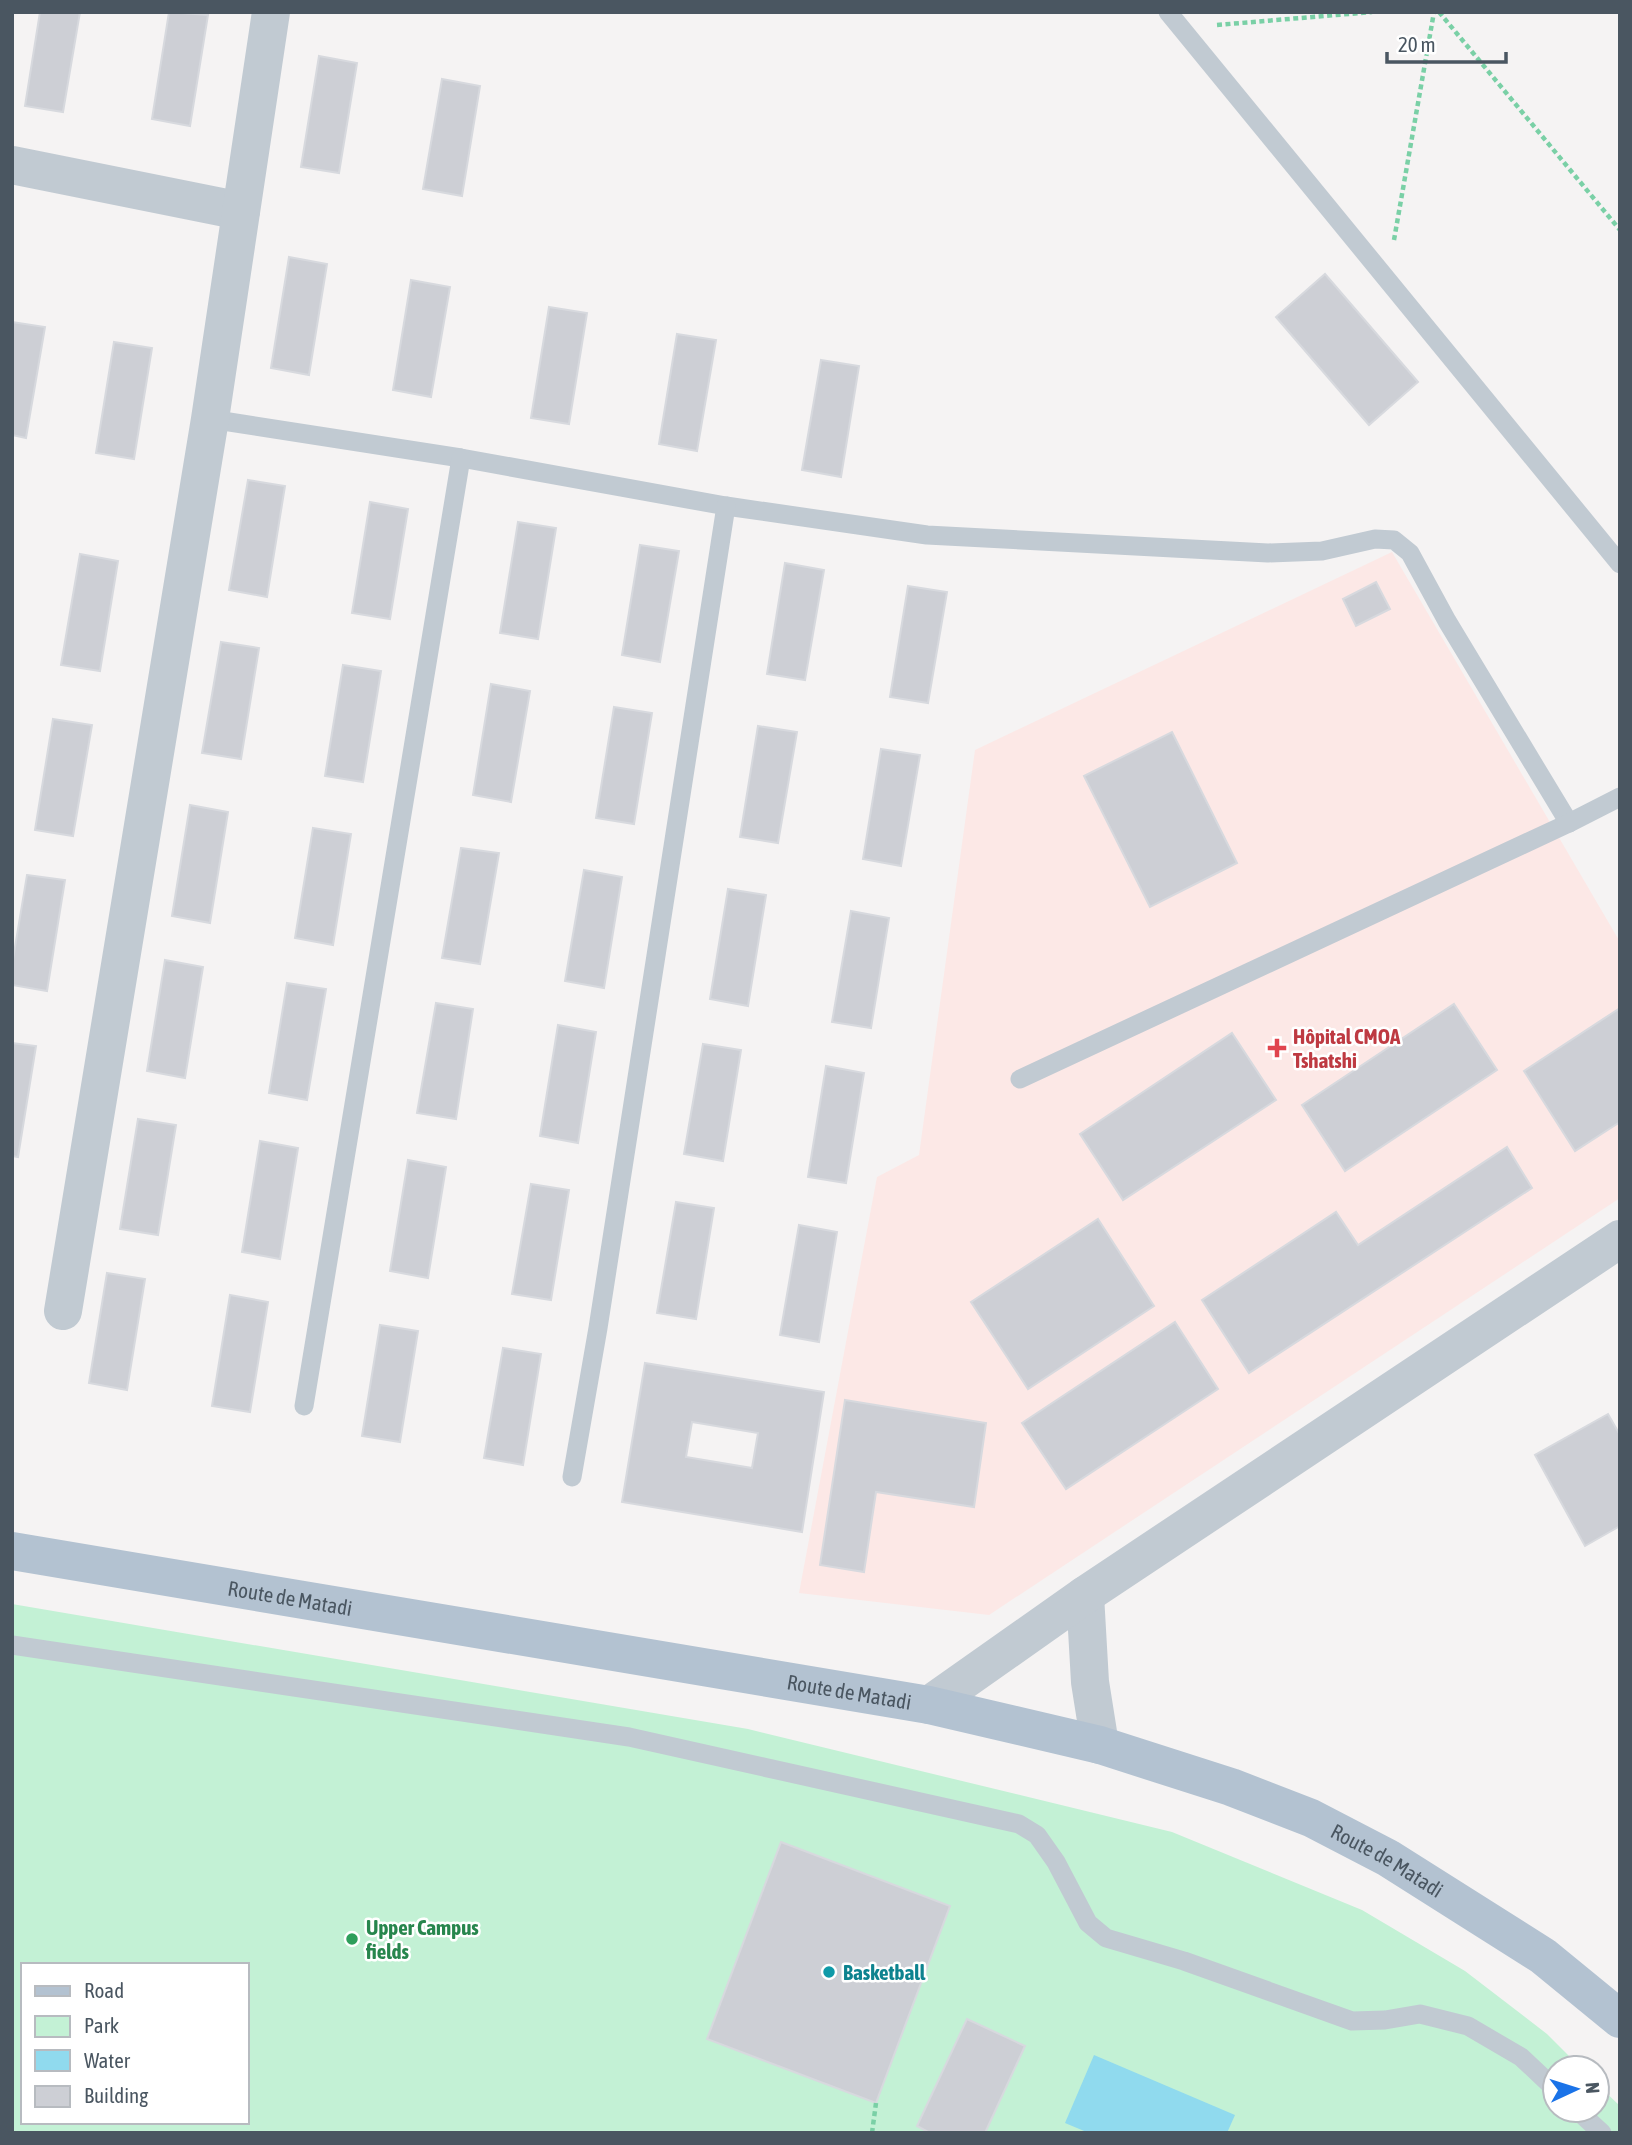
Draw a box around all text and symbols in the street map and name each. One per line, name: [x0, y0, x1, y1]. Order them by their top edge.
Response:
scale bar: [1387, 21, 1506, 65]
text: 20 m: [1398, 32, 1436, 56]
place label: Hôpital CMOA Tshatshi: [1293, 1024, 1401, 1072]
marker: Hôpital CMOA Tshatshi: [1267, 1038, 1287, 1058]
street label: Route de Matadi: [226, 1575, 354, 1620]
street label: Route de Matadi: [785, 1669, 913, 1714]
street label: Route de Matadi: [1327, 1819, 1448, 1902]
place label: Upper Campus fields: [365, 1915, 479, 1963]
marker: Upper Campus fields: [344, 1931, 360, 1947]
place label: Basketball: [843, 1960, 926, 1984]
legend: [21, 1963, 248, 2124]
marker: Basketball: [821, 1964, 837, 1980]
text: Road: [84, 1978, 124, 2002]
text: Park: [84, 2013, 119, 2037]
text: Water: [84, 2048, 131, 2072]
north arrow: [1541, 2054, 1611, 2124]
text: N: [1582, 2081, 1604, 2094]
text: Building: [84, 2083, 148, 2107]

